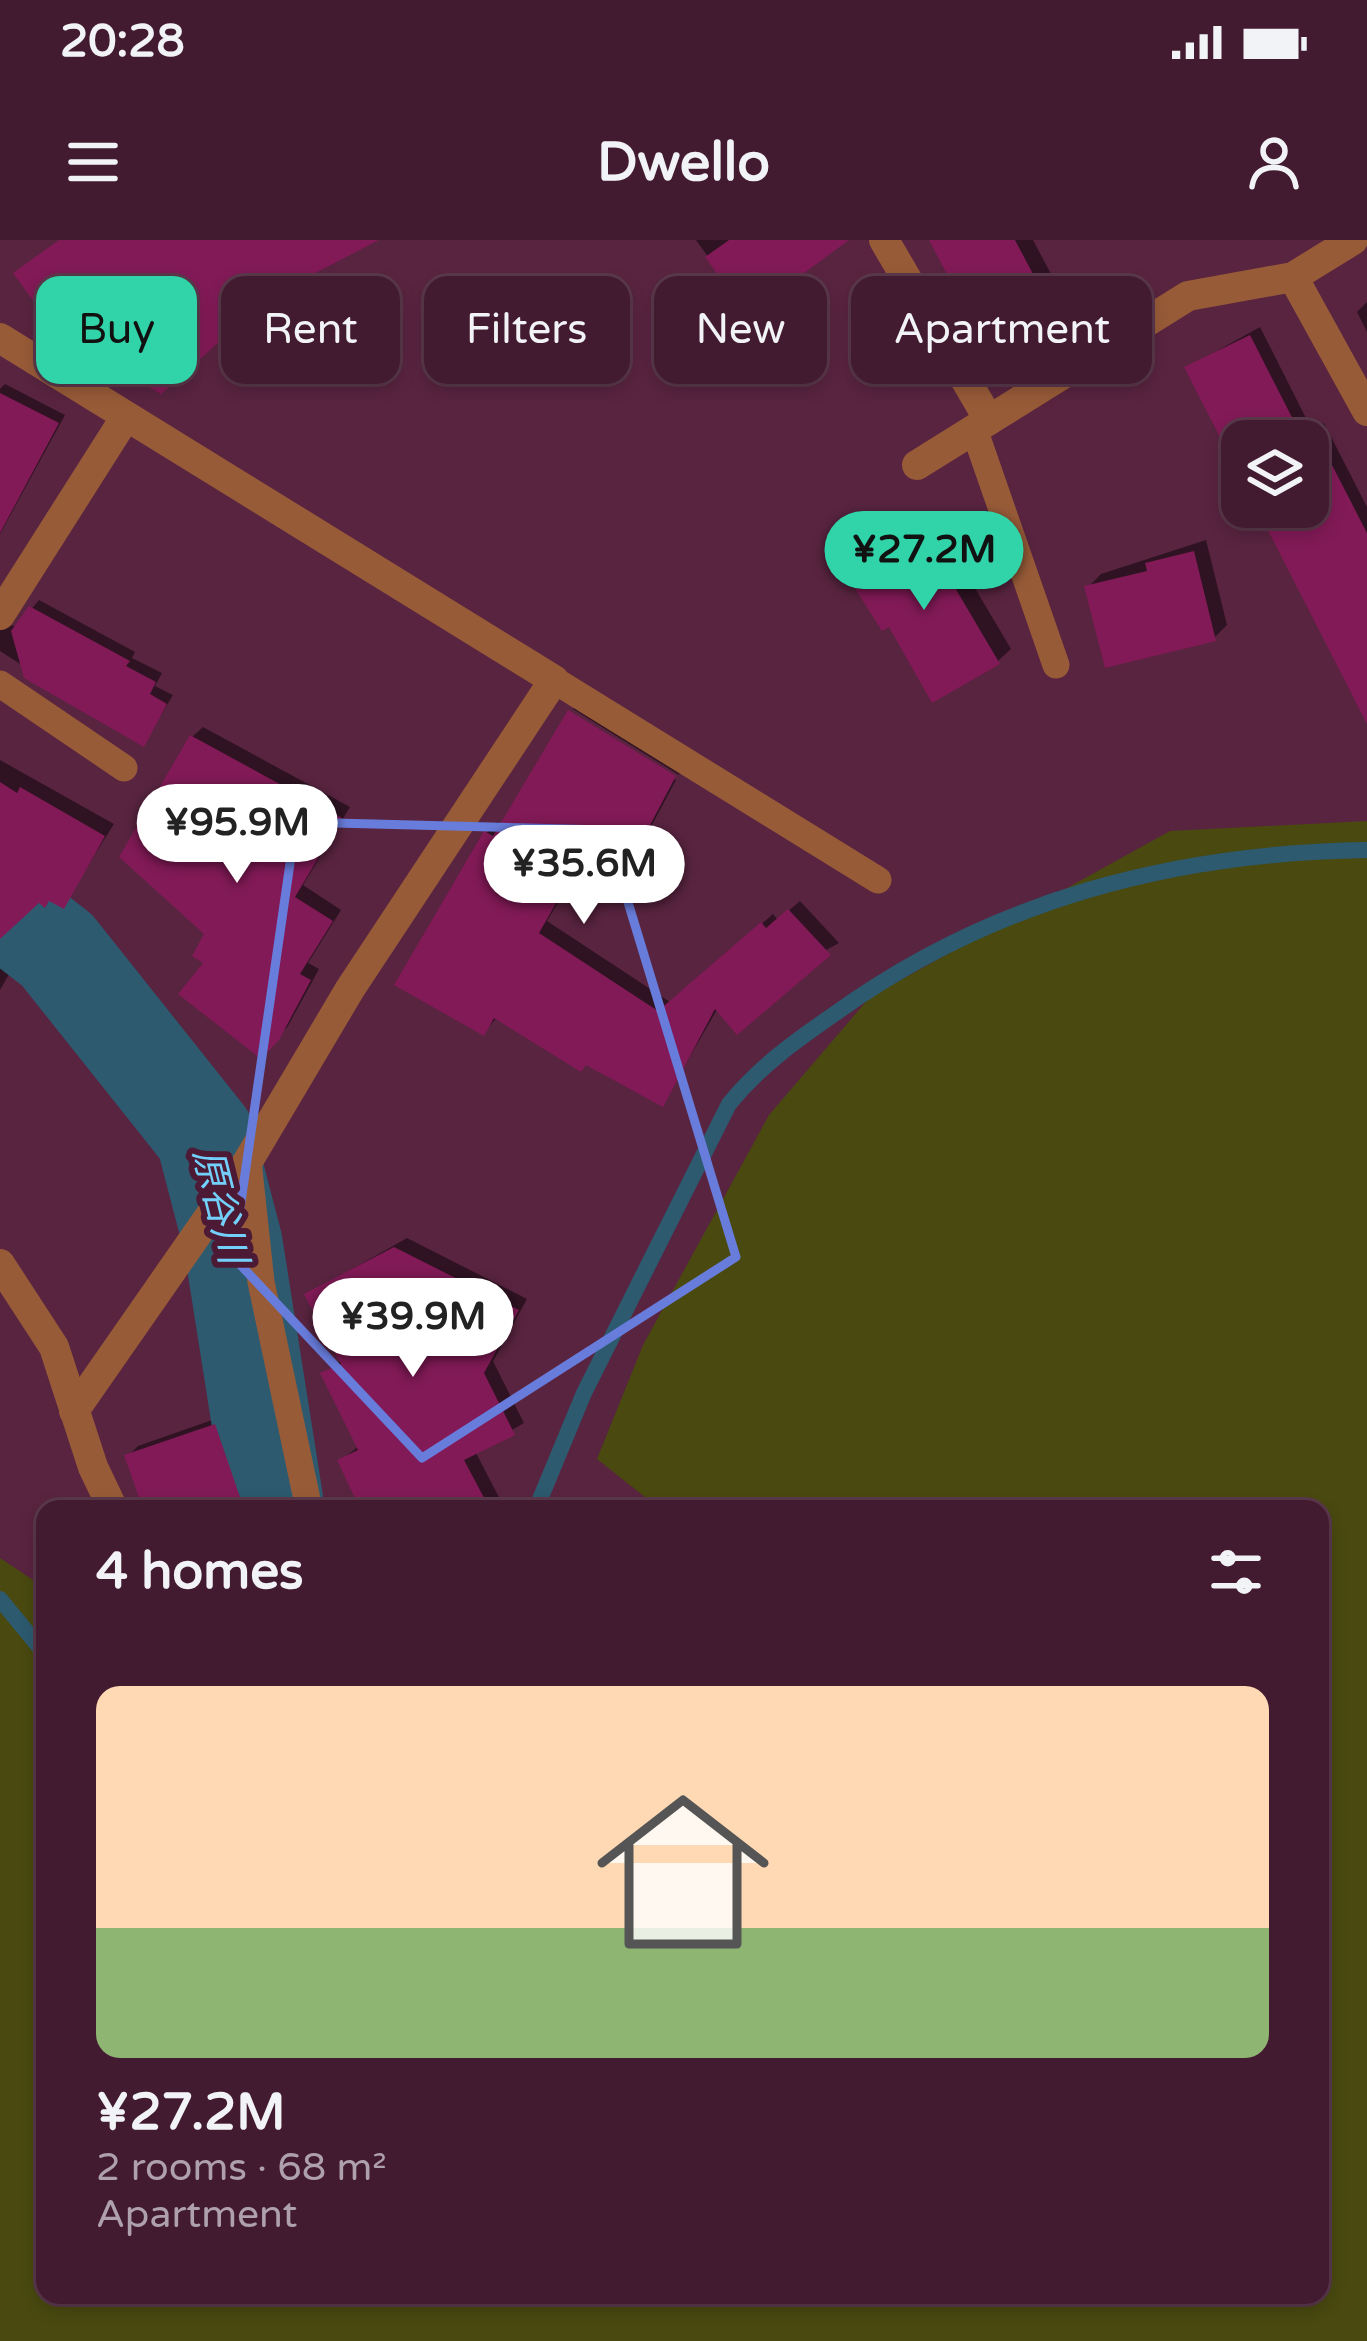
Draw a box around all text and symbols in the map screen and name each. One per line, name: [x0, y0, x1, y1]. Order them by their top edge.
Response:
text: 20:28: [60, 15, 185, 69]
icon: menu: [60, 129, 126, 195]
icon: person: [1241, 129, 1307, 195]
text: Dwello: [597, 130, 770, 195]
chip: Buy: [36, 276, 197, 384]
chip: Rent: [221, 276, 400, 384]
chip: Filters: [424, 276, 630, 384]
chip: New: [654, 276, 827, 384]
chip: Apartment: [851, 276, 1152, 384]
map controls: [1221, 420, 1329, 528]
button: layers: [1221, 420, 1329, 528]
pin: ¥27.2M: [826, 511, 1022, 613]
text: ¥27.2M: [851, 526, 997, 573]
pin: ¥95.9M: [139, 784, 335, 886]
text: ¥95.9M: [164, 799, 310, 846]
pin: ¥35.6M: [486, 825, 682, 927]
text: ¥35.6M: [511, 840, 657, 887]
water label: 原谷川: [183, 1144, 258, 1272]
pin: ¥39.9M: [315, 1278, 511, 1380]
text: ¥39.9M: [340, 1293, 486, 1340]
icon: filters: [1203, 1539, 1269, 1605]
text: 4 homes: [96, 1541, 304, 1603]
icon: home: [575, 1764, 791, 1980]
text: ¥27.2M: [96, 2082, 286, 2144]
text: 2 rooms · 68 m²: [96, 2144, 387, 2191]
text: Apartment: [96, 2191, 297, 2238]

